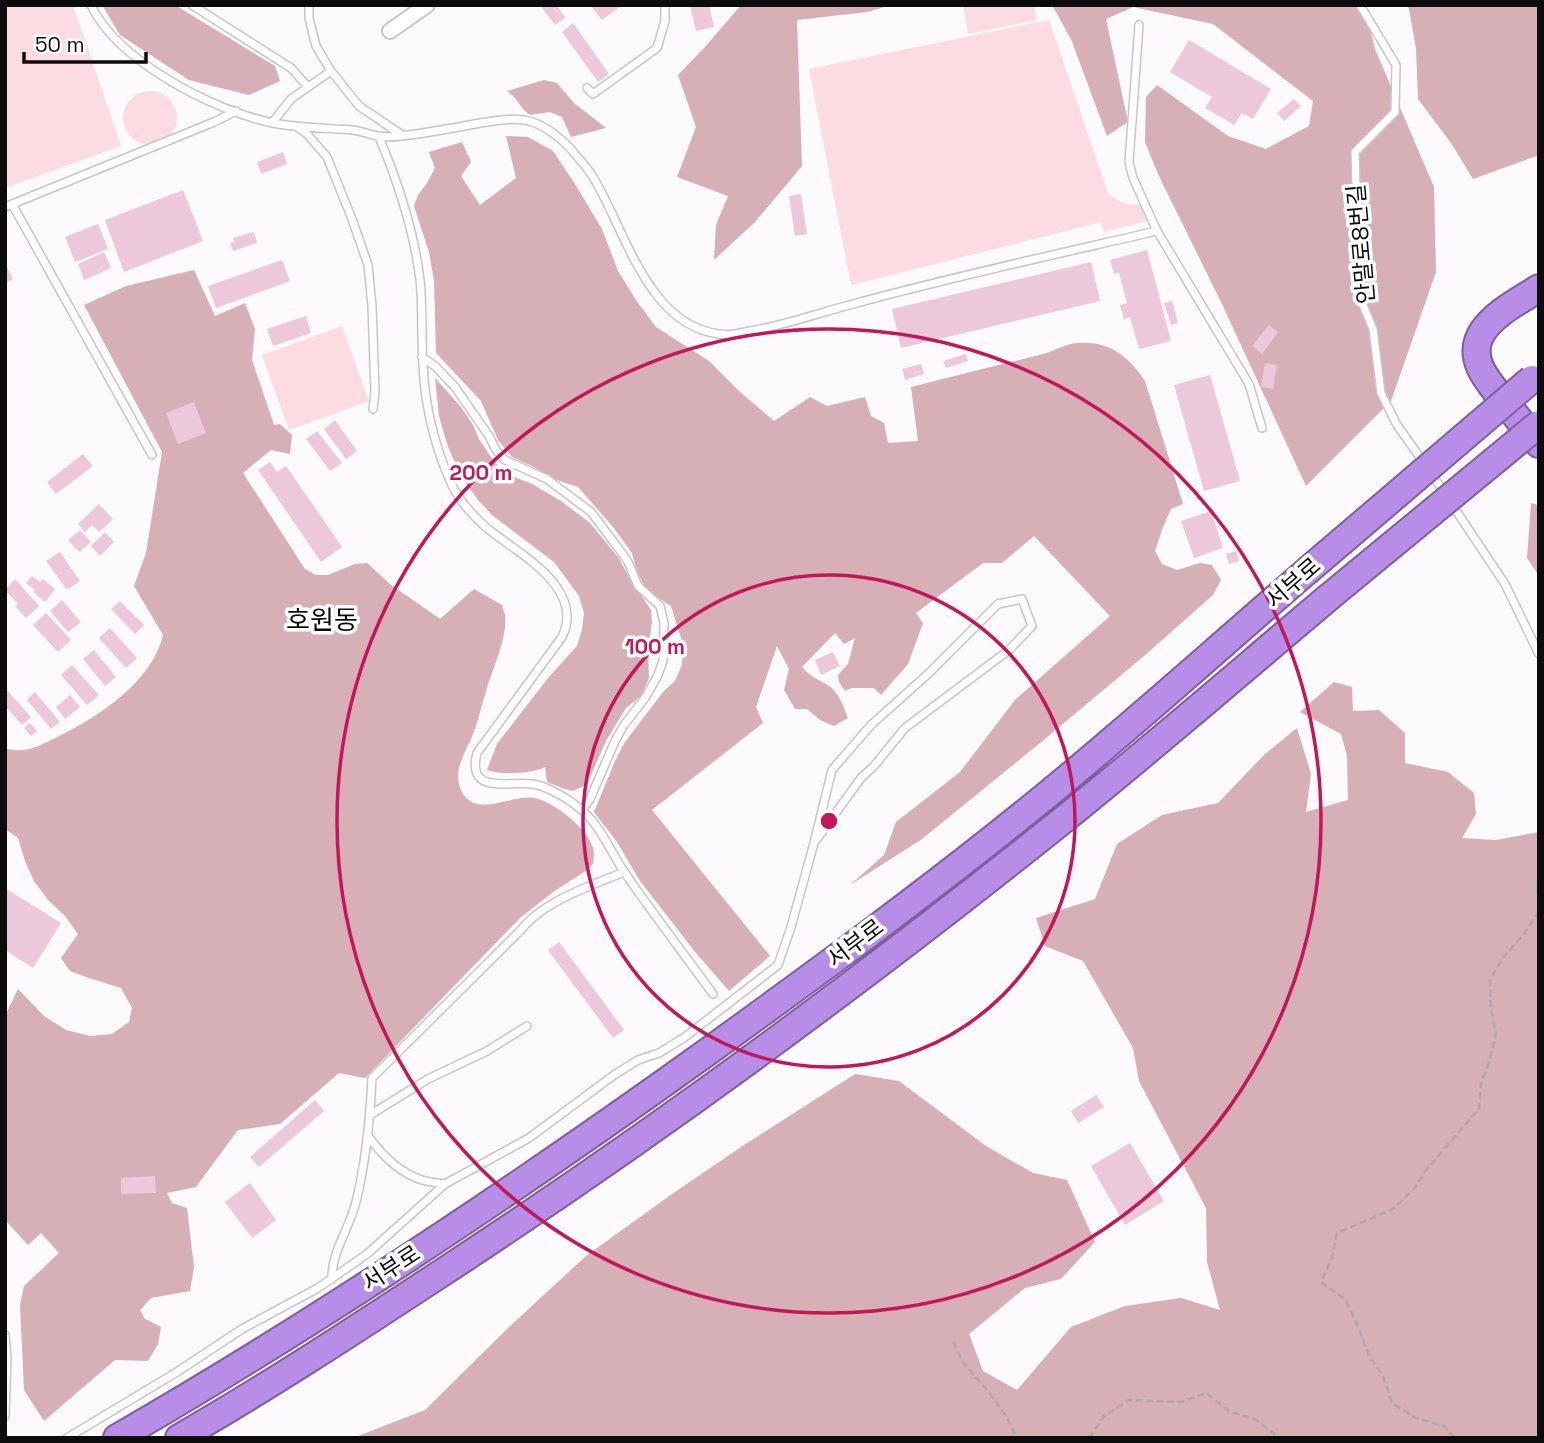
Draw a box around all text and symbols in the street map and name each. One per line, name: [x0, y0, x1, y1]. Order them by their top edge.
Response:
scale bar: [24, 21, 147, 65]
text: 50 m: [35, 31, 85, 58]
street label: 안말로8번길: [1341, 183, 1381, 305]
text: 200 m: [450, 459, 512, 486]
street label: 서부로: [1259, 551, 1327, 615]
district label: 호원동: [286, 603, 358, 637]
text: 100 m: [625, 633, 685, 660]
centre of rings: [817, 809, 841, 833]
street label: 서부로: [821, 912, 889, 974]
street label: 서부로: [356, 1238, 426, 1298]

